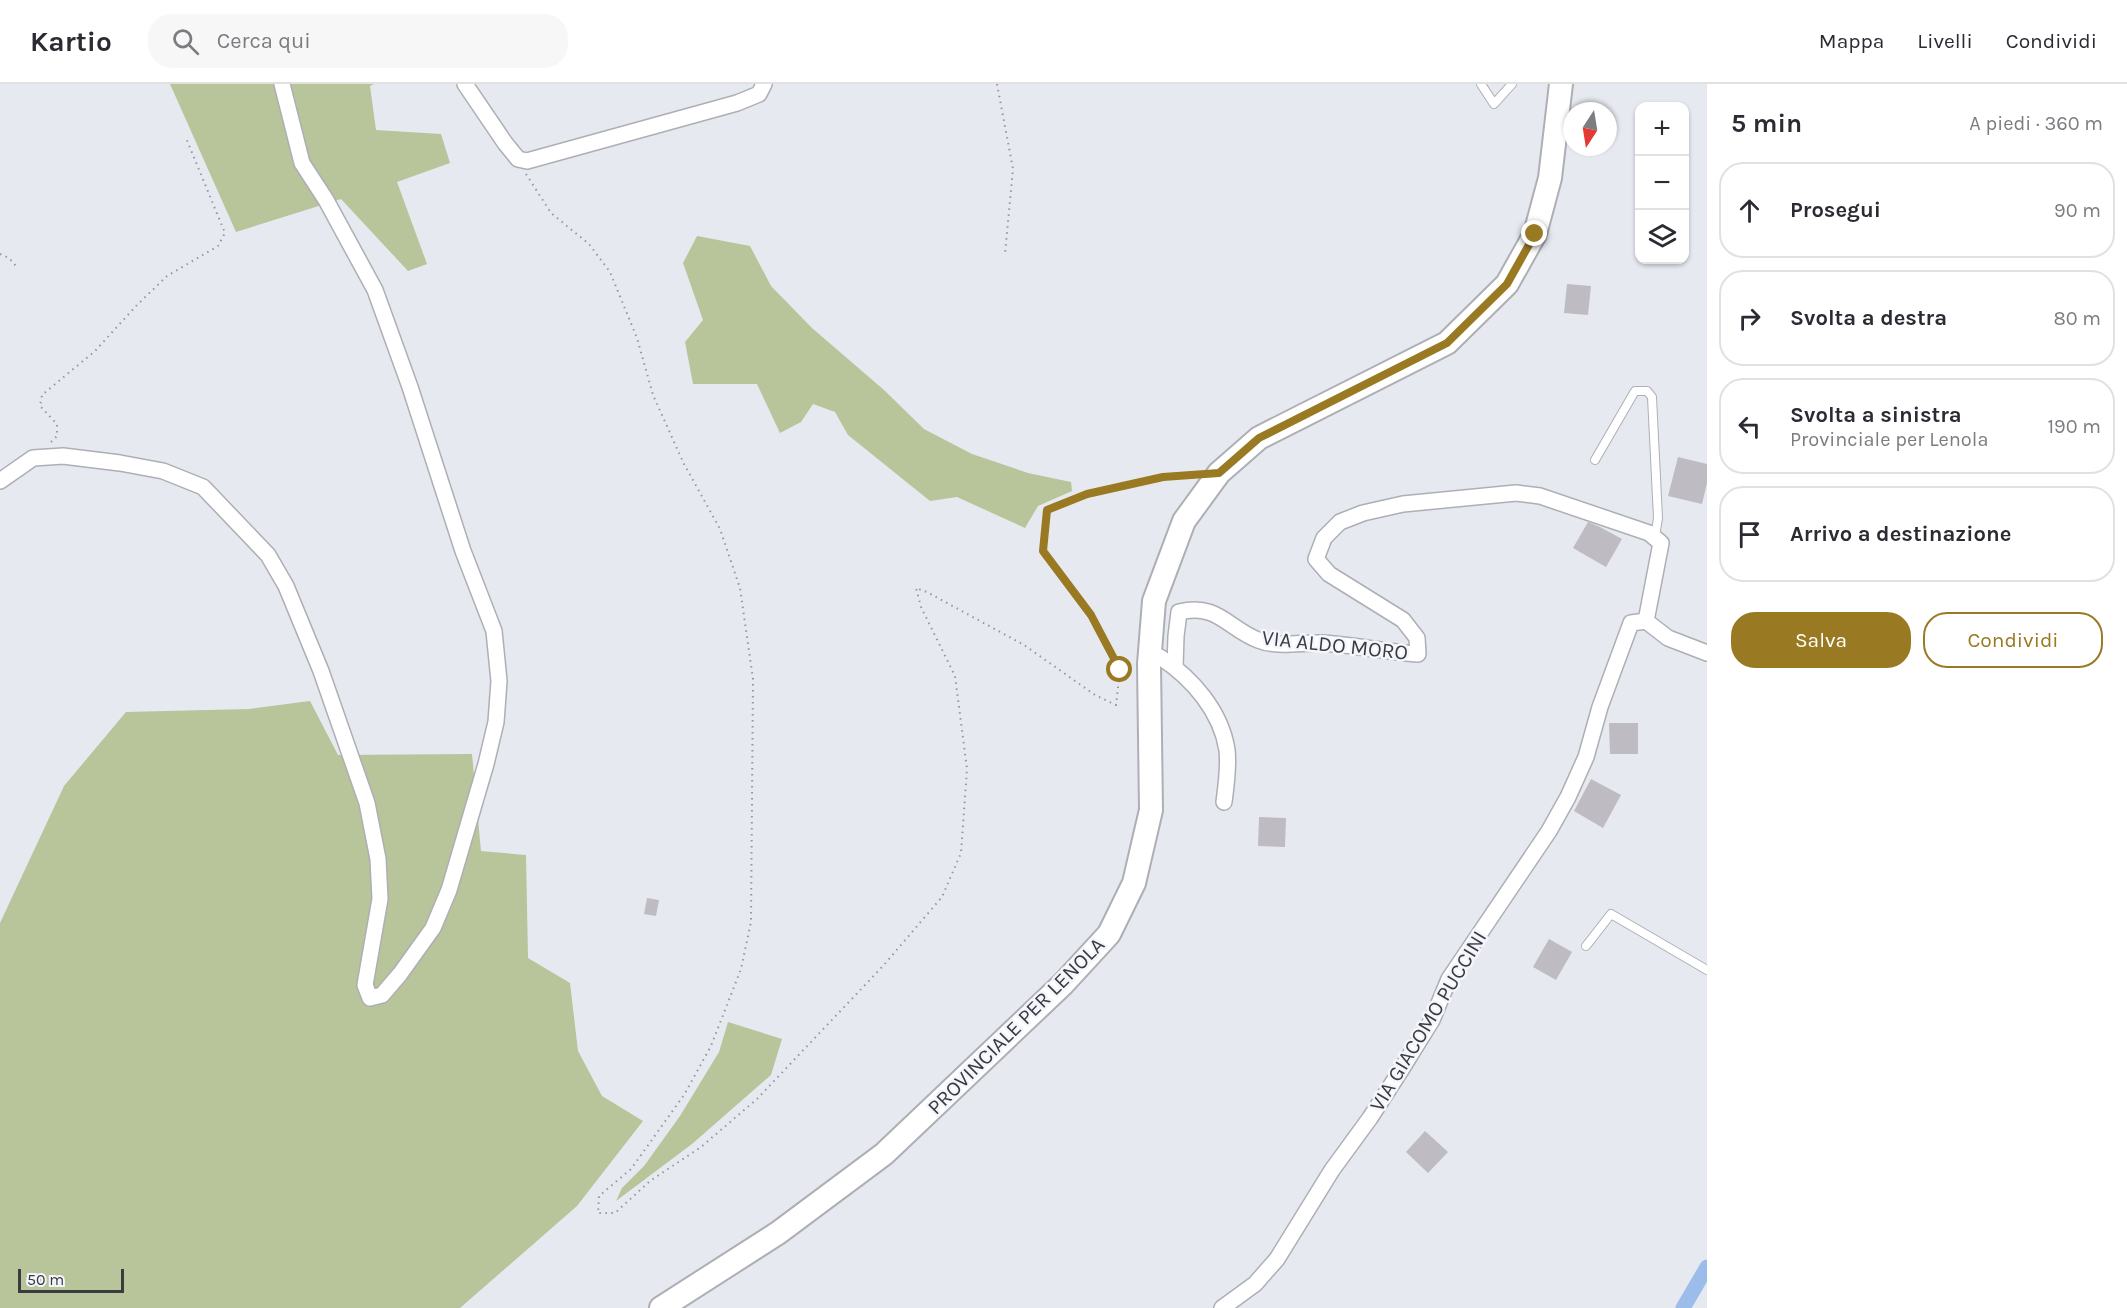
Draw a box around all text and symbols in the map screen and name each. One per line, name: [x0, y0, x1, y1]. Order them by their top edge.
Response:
search box: [148, 14, 568, 68]
text: Kartio: [30, 25, 112, 58]
icon: search: [169, 25, 202, 58]
text: Cerca qui: [217, 28, 311, 54]
text: Mappa: [1819, 29, 1884, 53]
text: Livelli: [1917, 29, 1973, 53]
text: Condividi: [2006, 29, 2097, 53]
north arrow: [1563, 102, 1617, 156]
map controls: [1635, 102, 1689, 264]
button: +: [1635, 102, 1689, 156]
text: 5 min: [1731, 108, 1802, 139]
text: A piedi · 360 m: [1969, 112, 2103, 135]
button: −: [1635, 156, 1689, 210]
icon: ahead: [1733, 194, 1766, 227]
text: Prosegui: [1790, 197, 1881, 223]
text: 90 m: [2054, 199, 2101, 222]
button: layers: [1635, 210, 1689, 264]
route end: [1521, 220, 1547, 246]
icon: right: [1733, 302, 1766, 335]
text: Svolta a destra: [1790, 305, 1947, 331]
text: 80 m: [2053, 307, 2101, 330]
text: Svolta a sinistra: [1790, 402, 1962, 428]
icon: left: [1733, 410, 1766, 443]
text: 190 m: [2047, 415, 2101, 438]
text: Provinciale per Lenola: [1790, 428, 1988, 451]
icon: arrive: [1733, 518, 1766, 551]
text: Arrivo a destinazione: [1790, 521, 2011, 547]
button: Salva: [1731, 612, 1911, 668]
button: Condividi: [1923, 612, 2103, 668]
street label: VIA ALDO MORO: [1261, 625, 1409, 665]
route start: [1106, 656, 1132, 682]
street label: VIA GIACOMO PUCCINI: [1365, 926, 1491, 1116]
street label: PROVINCIALE PER LENOLA: [923, 933, 1109, 1119]
scale bar: [18, 1266, 124, 1294]
text: 50 m: [27, 1270, 64, 1289]

